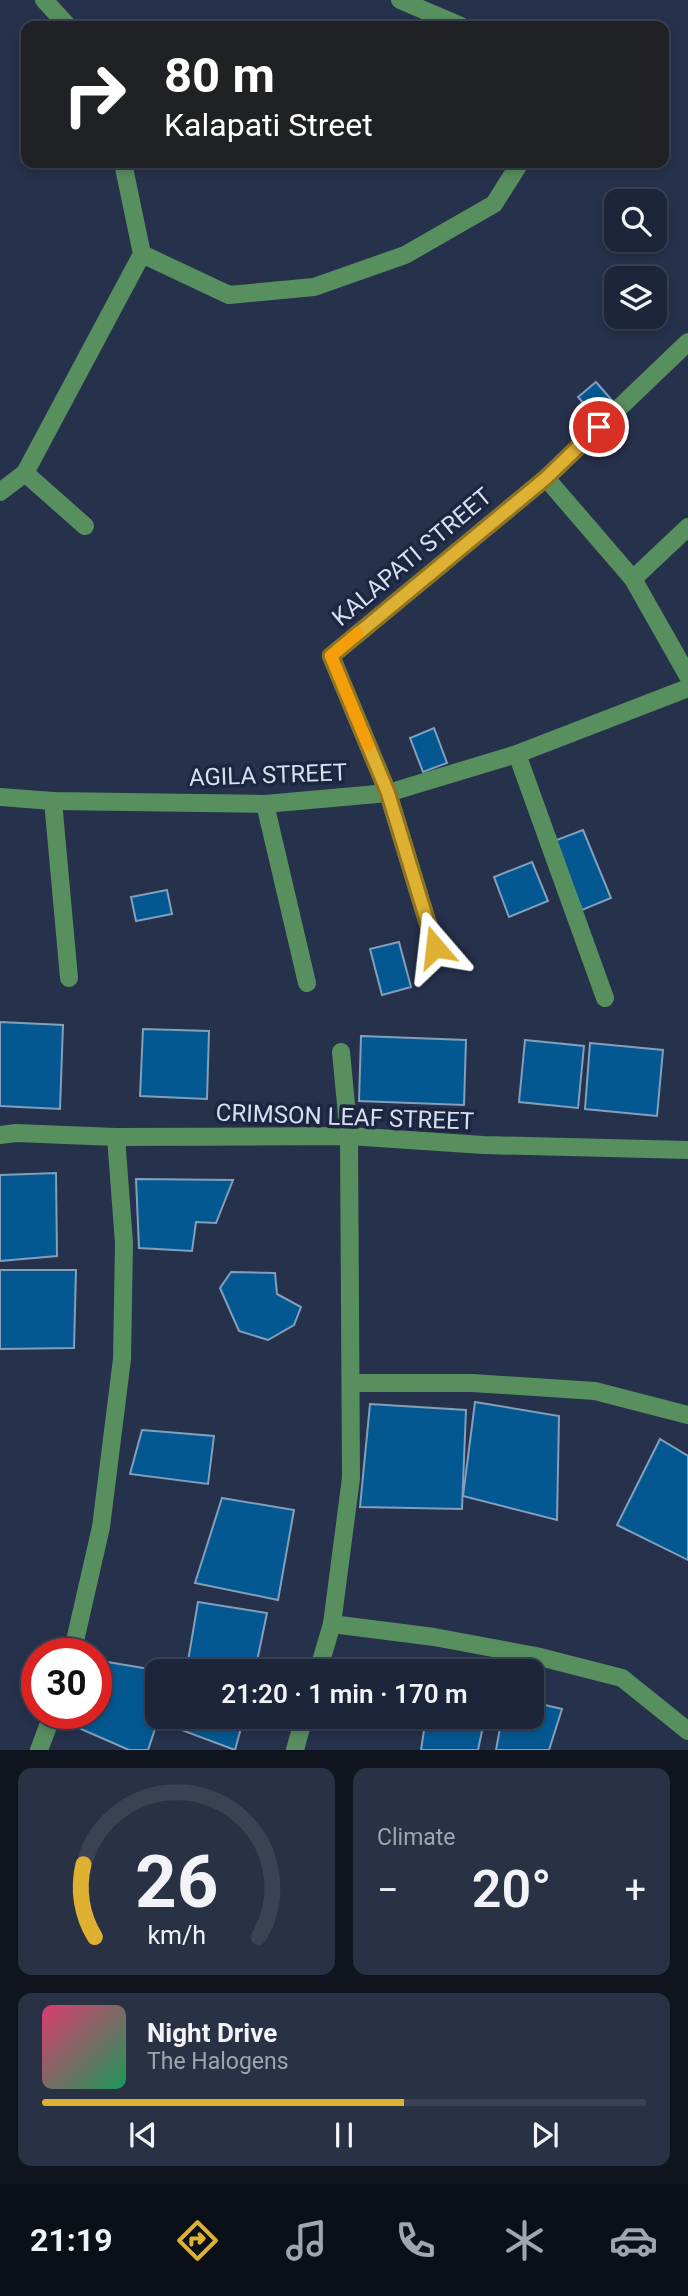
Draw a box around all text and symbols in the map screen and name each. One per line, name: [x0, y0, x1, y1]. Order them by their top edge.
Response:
text: 80 m: [164, 47, 275, 104]
icon: right: [49, 49, 140, 140]
text: Kalapati Street: [164, 106, 373, 144]
map controls: [604, 189, 667, 329]
button: search: [604, 189, 667, 252]
button: layers: [604, 266, 667, 329]
pin: [569, 397, 629, 457]
icon: arrive: [580, 408, 618, 446]
street label: KALAPATI STREET: [327, 482, 497, 632]
street label: AGILA STREET: [188, 758, 348, 792]
position arrow: [398, 910, 472, 984]
street label: CRIMSON LEAF STREET: [215, 1098, 475, 1136]
speed limit sign: 30: [21, 1638, 112, 1729]
text: 21:20 · 1 min · 170 m: [221, 1679, 468, 1709]
text: Climate: [377, 1824, 456, 1851]
text: 26: [135, 1840, 218, 1926]
text: 20°: [472, 1859, 551, 1920]
text: −: [377, 1868, 399, 1912]
text: +: [624, 1868, 646, 1912]
text: km/h: [147, 1921, 206, 1950]
text: Night Drive: [147, 2018, 277, 2048]
text: The Halogens: [147, 2048, 289, 2075]
icon: previous: [124, 2116, 162, 2154]
icon: pause: [325, 2116, 363, 2154]
icon: next: [526, 2116, 564, 2154]
icon: directions: [173, 2216, 222, 2265]
icon: music: [282, 2216, 331, 2265]
icon: phone: [391, 2216, 440, 2265]
icon: climate: [500, 2216, 549, 2265]
icon: car: [609, 2216, 658, 2265]
text: 21:19: [30, 2221, 112, 2259]

